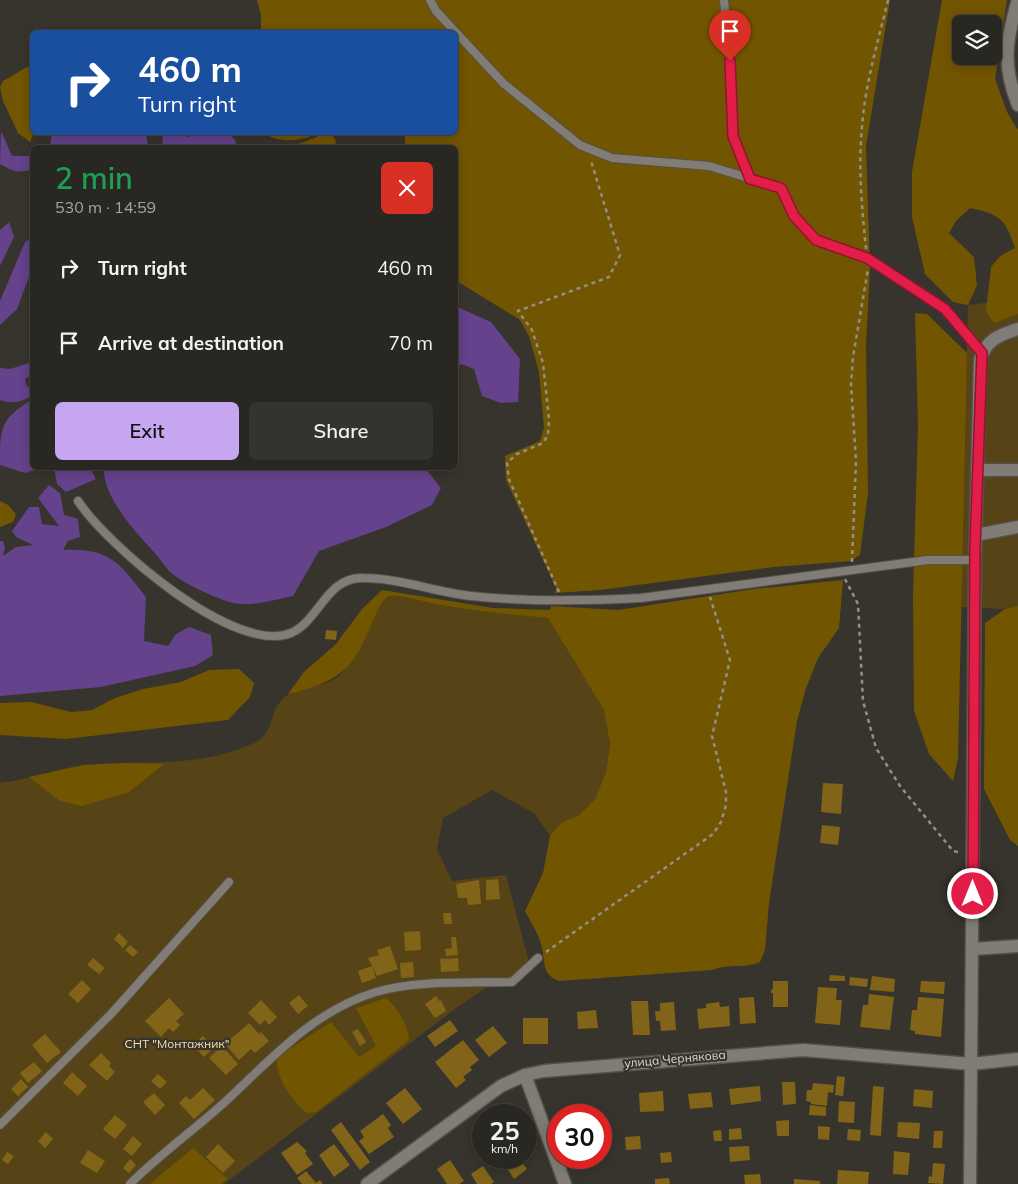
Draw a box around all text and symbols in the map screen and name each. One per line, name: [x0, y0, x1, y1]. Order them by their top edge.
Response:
pin: [709, 10, 751, 61]
map controls: [952, 15, 1002, 65]
button: layers: [952, 15, 1002, 65]
icon: arrive: [716, 17, 744, 45]
text: 460 m: [138, 47, 242, 91]
icon: right: [55, 50, 120, 115]
text: Turn right: [138, 90, 236, 118]
text: 2 min: [55, 159, 133, 197]
button: close: [381, 162, 433, 214]
text: 530 m · 14:59: [55, 197, 156, 217]
icon: right: [55, 254, 83, 282]
text: Turn right: [98, 256, 187, 280]
text: 460 m: [377, 256, 433, 280]
icon: arrive: [55, 329, 83, 357]
text: Arrive at destination: [98, 331, 284, 355]
text: 70 m: [389, 331, 433, 355]
button: Exit: [55, 402, 239, 460]
button: Share: [249, 402, 433, 460]
position arrow: [946, 867, 998, 919]
park label: СНТ "Монтажник": [125, 1036, 229, 1051]
street label: улица Чернякова: [624, 1047, 726, 1070]
speed limit sign: 30: [547, 1104, 612, 1169]
text: 25: [489, 1115, 520, 1146]
text: km/h: [491, 1141, 518, 1156]

